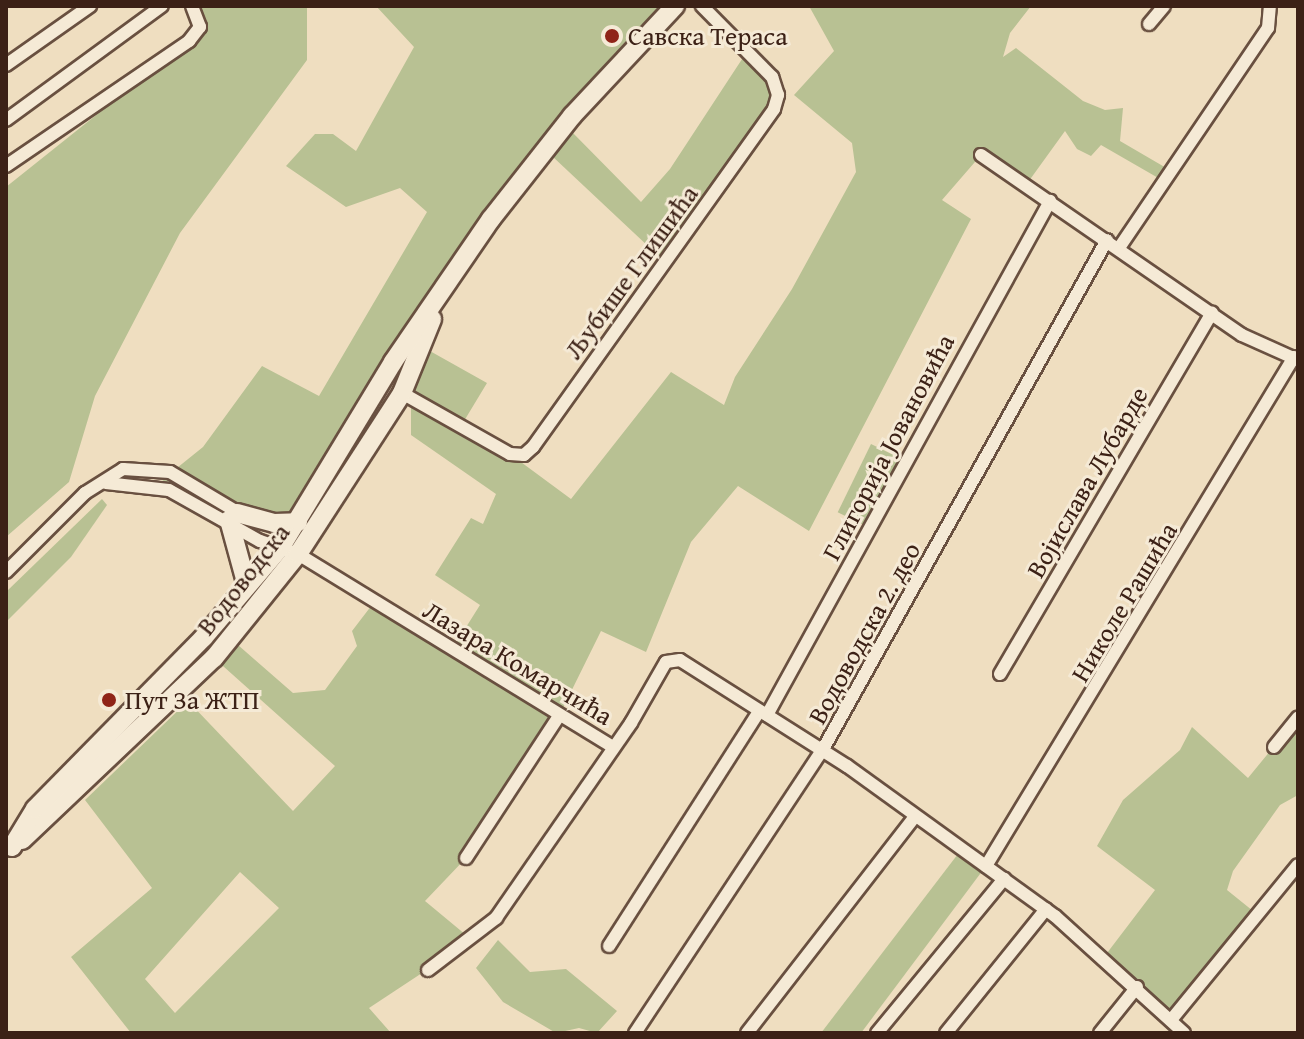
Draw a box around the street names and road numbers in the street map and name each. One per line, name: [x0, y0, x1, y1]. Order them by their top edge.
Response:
street label: Љубише Глишића: [558, 179, 704, 365]
street label: Глигорија Јовановића: [815, 329, 961, 565]
street label: Војислава Лубарде: [1020, 381, 1154, 583]
street label: Водоводска: [190, 517, 296, 641]
street label: Николе Рашића: [1064, 517, 1184, 687]
street label: Водоводска 2. део: [801, 537, 927, 729]
street label: Лазара Комарчића: [418, 594, 618, 732]

